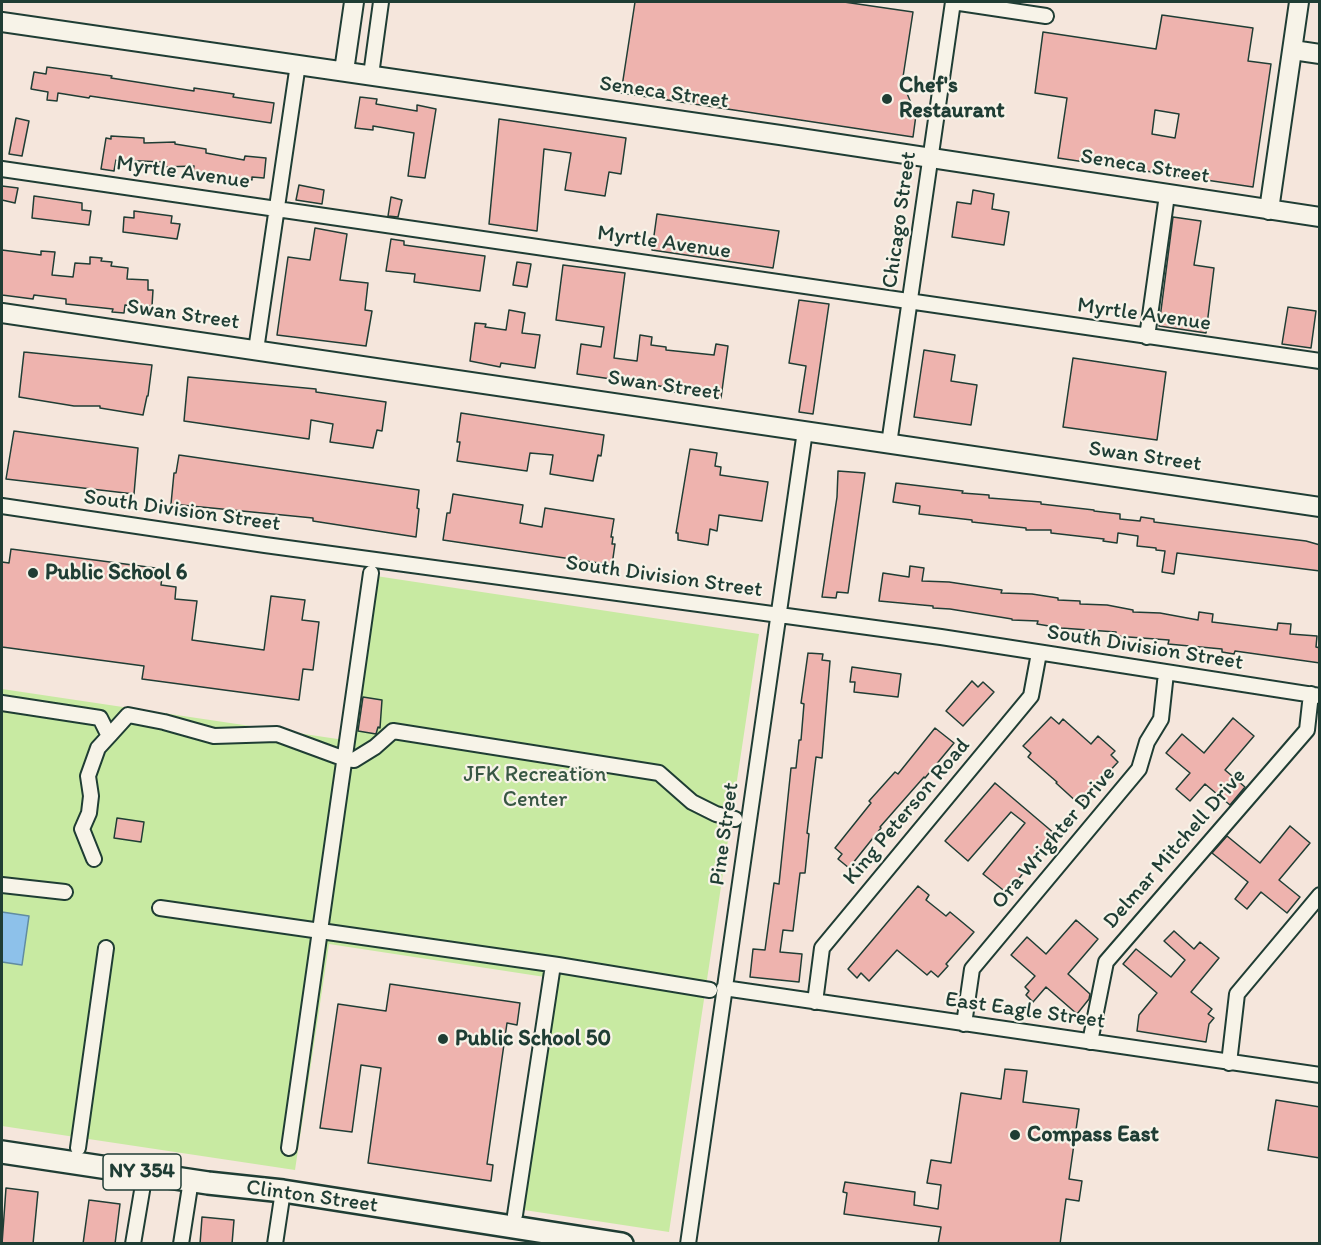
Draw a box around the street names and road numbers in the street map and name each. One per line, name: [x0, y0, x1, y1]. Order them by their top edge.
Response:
street label: Seneca Street: [598, 71, 730, 115]
street label: Seneca Street: [1079, 144, 1211, 190]
street label: Chicago Street: [877, 150, 923, 290]
street label: Myrtle Avenue: [114, 151, 252, 195]
street label: Myrtle Avenue: [595, 221, 733, 265]
street label: Myrtle Avenue: [1075, 293, 1213, 337]
street label: Swan Street: [125, 294, 241, 336]
street label: Swan Street: [606, 365, 722, 407]
street label: Swan Street: [1087, 436, 1203, 478]
street label: South Division Street: [82, 484, 282, 538]
street label: South Division Street: [564, 550, 764, 604]
street label: South Division Street: [1045, 619, 1245, 677]
street label: King Peterson Road: [838, 733, 976, 891]
street label: Ora Wrighter Drive: [986, 761, 1122, 915]
street label: Delmar Mitchell Drive: [1098, 763, 1252, 935]
street label: Pine Street: [705, 781, 745, 887]
street label: East Eagle Street: [943, 987, 1107, 1035]
road number: NY 354: [103, 1154, 181, 1190]
street label: Clinton Street: [244, 1175, 380, 1219]

